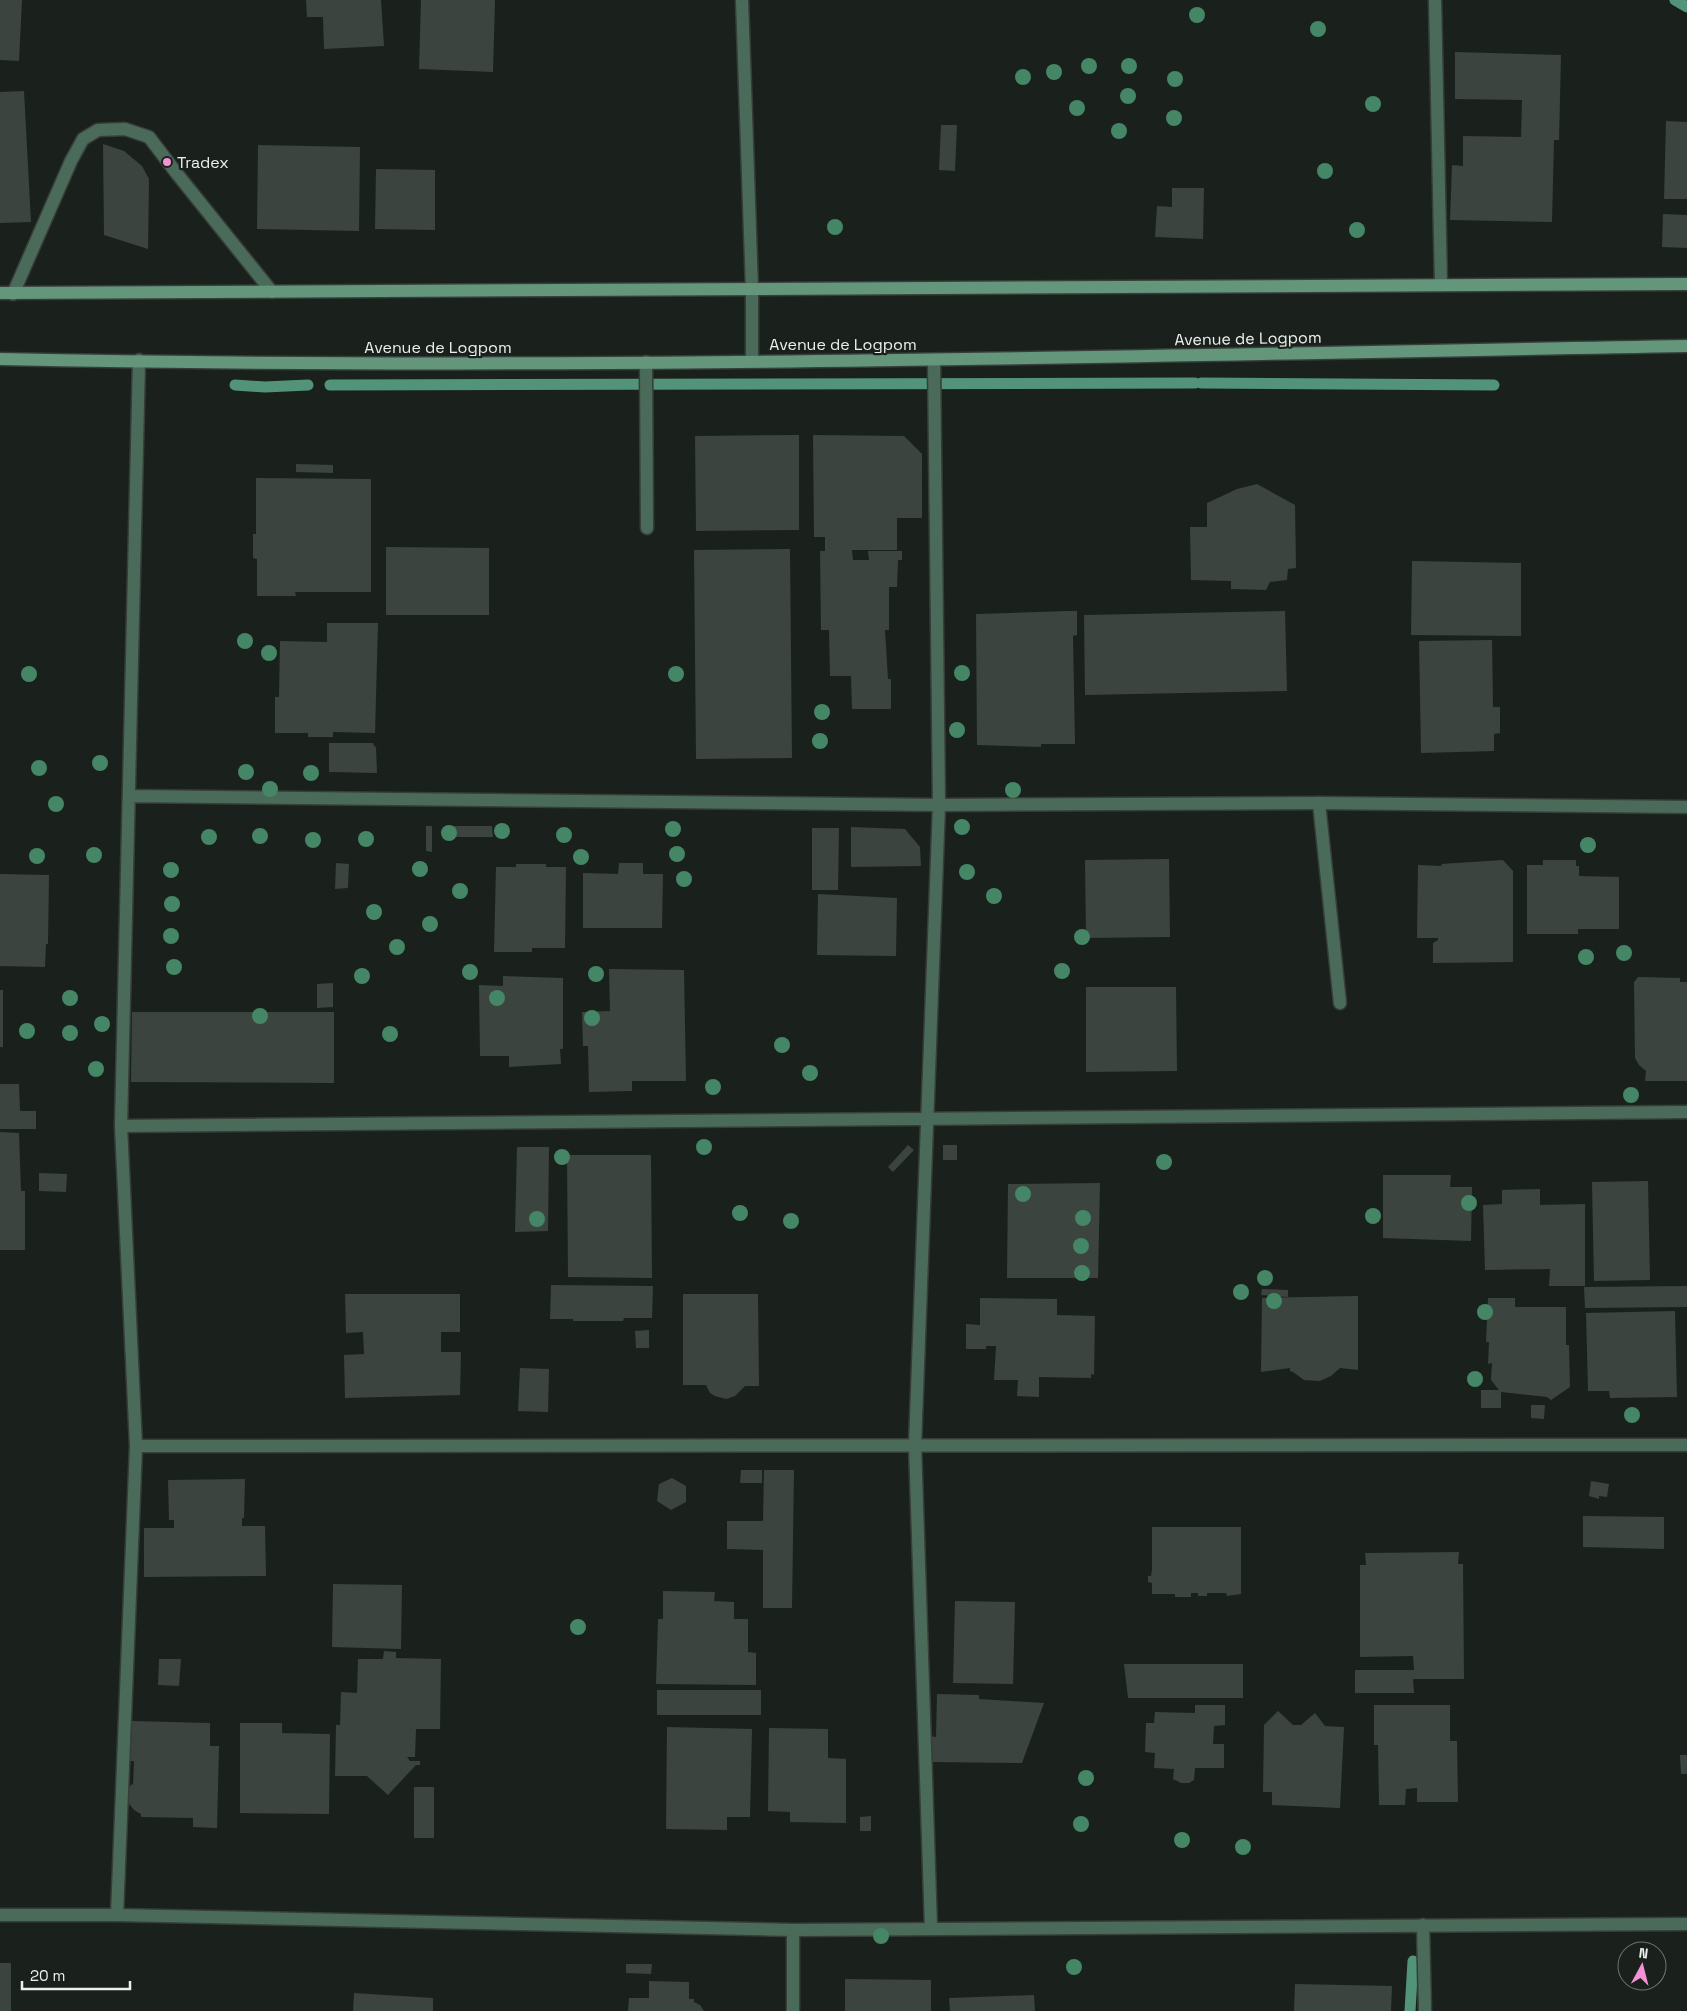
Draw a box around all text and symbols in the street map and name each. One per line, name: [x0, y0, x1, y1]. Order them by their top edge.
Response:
place label: Tradex: [177, 152, 229, 173]
marker: Tradex: [161, 156, 173, 168]
street label: Avenue de Logpom: [1174, 327, 1322, 350]
street label: Avenue de Logpom: [769, 334, 917, 355]
street label: Avenue de Logpom: [364, 337, 512, 358]
north arrow: [1617, 1941, 1667, 1991]
text: N: [1638, 1944, 1649, 1963]
scale bar: [22, 1958, 130, 1990]
text: 20 m: [30, 1966, 65, 1985]

